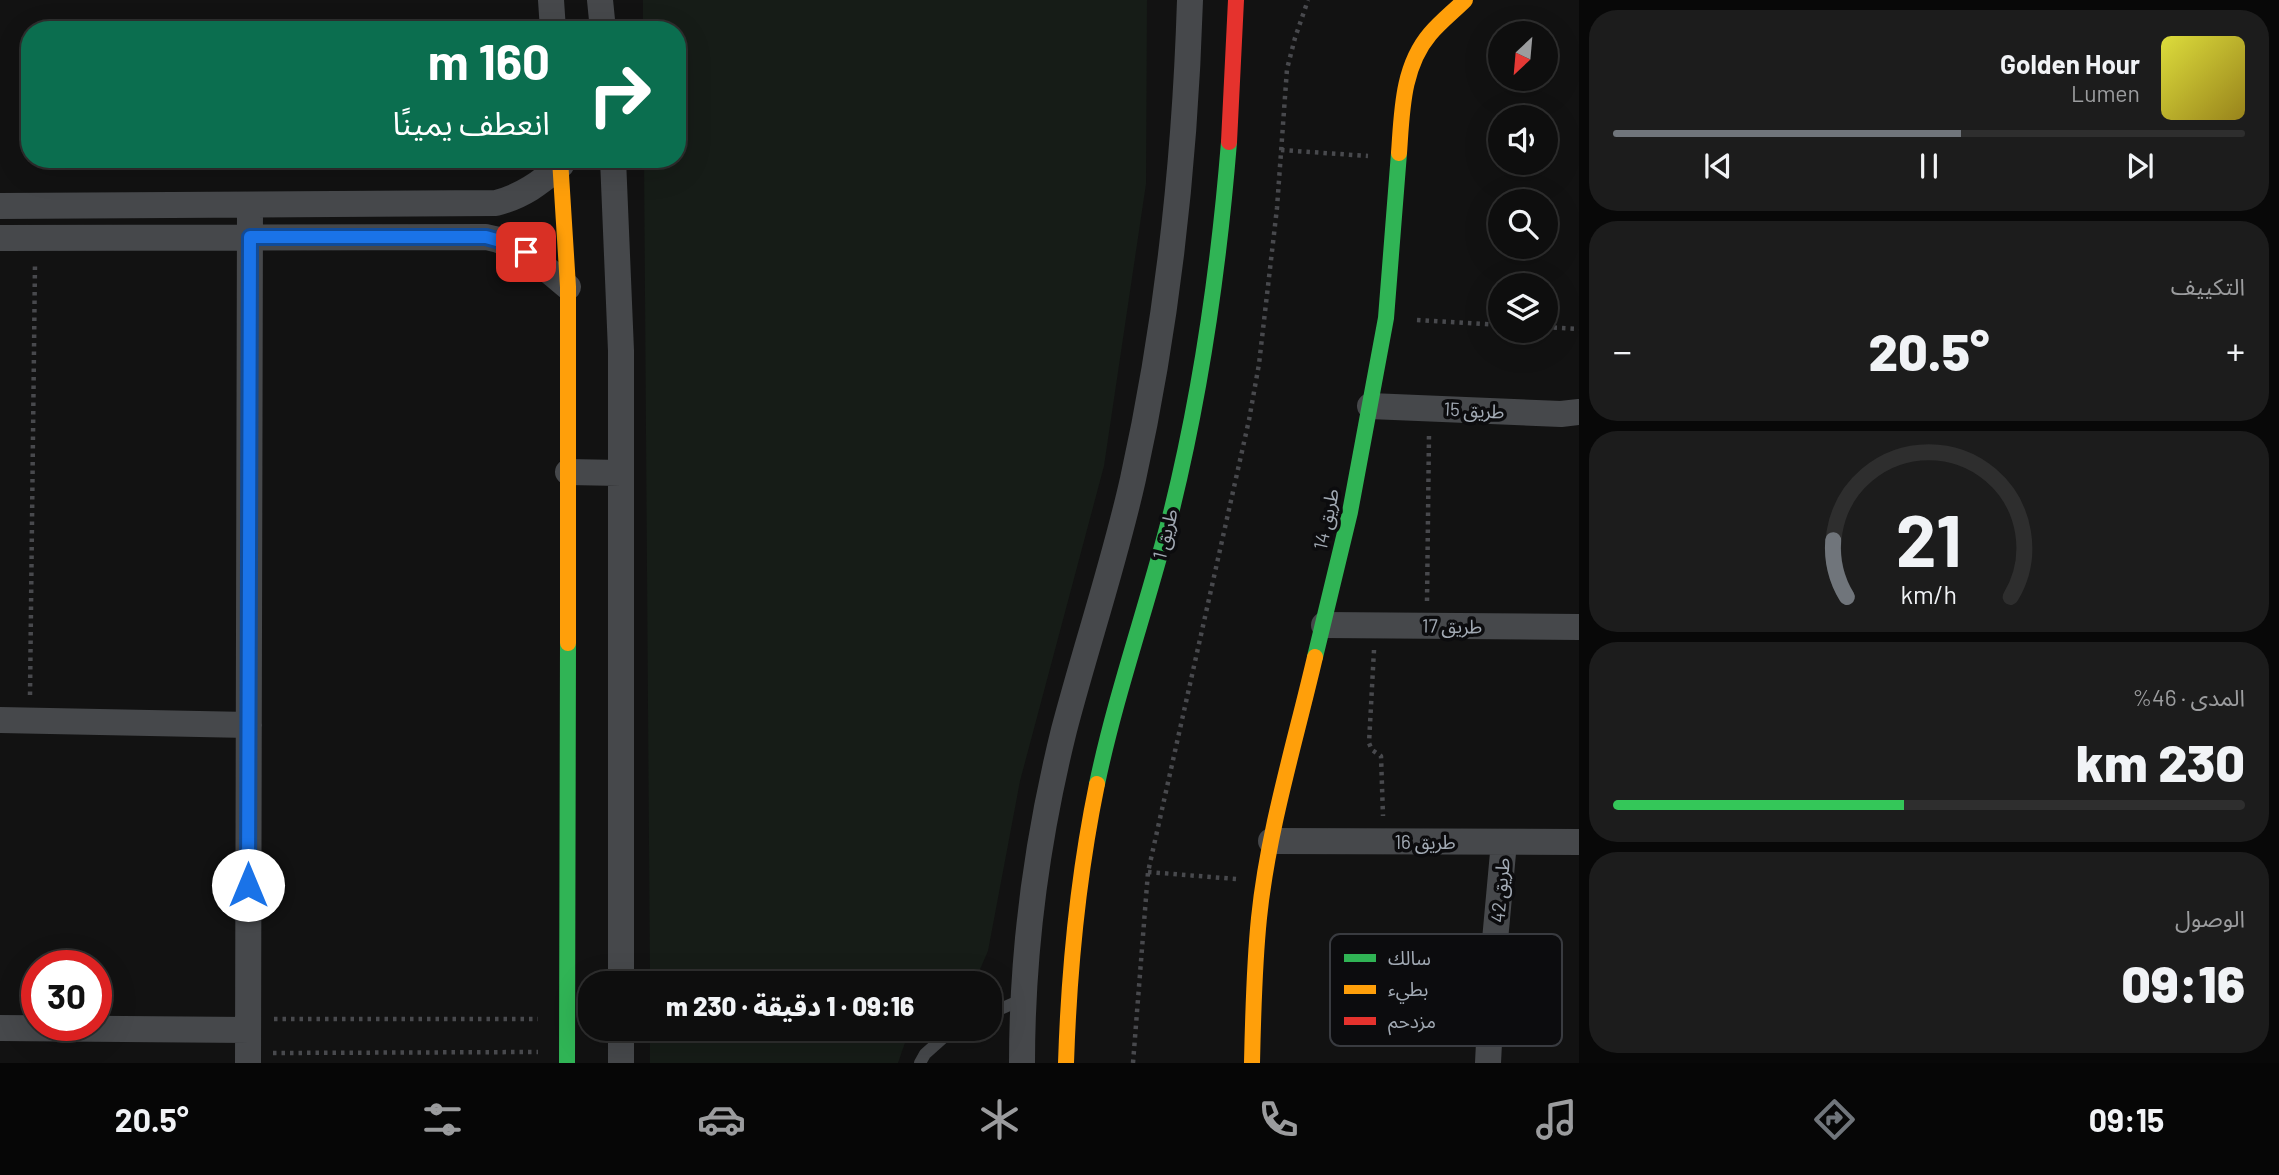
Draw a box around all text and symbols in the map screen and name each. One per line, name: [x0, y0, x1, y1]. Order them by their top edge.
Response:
north arrow: [1488, 21, 1558, 91]
map controls: [1488, 21, 1558, 343]
text: 160 m: [428, 31, 550, 90]
text: Golden Hour: [2000, 48, 2140, 79]
icon: right: [574, 49, 665, 140]
text: Lumen: [2071, 79, 2140, 107]
text: انعطف يمينًا: [393, 103, 550, 141]
button: sound: [1488, 105, 1558, 175]
icon: previous: [1699, 147, 1737, 185]
icon: pause: [1910, 147, 1948, 185]
icon: next: [2121, 147, 2159, 185]
button: search: [1488, 189, 1558, 259]
pin: [496, 222, 556, 282]
icon: arrive: [507, 233, 545, 271]
text: التكييف: [2171, 272, 2245, 300]
button: layers: [1488, 273, 1558, 343]
text: 20.5°: [1868, 319, 1990, 381]
text: −: [1613, 327, 1632, 373]
text: +: [2226, 327, 2245, 373]
street label: طريق 15: [1443, 396, 1505, 424]
street label: طريق 14: [1308, 486, 1344, 552]
text: 21: [1896, 495, 1962, 583]
street label: طريق 1: [1147, 506, 1183, 562]
text: km/h: [1901, 579, 1957, 609]
street label: طريق 17: [1422, 613, 1482, 639]
text: المدى · 46%: [2132, 683, 2245, 711]
text: 230 km: [2076, 730, 2245, 792]
street label: طريق 16: [1394, 830, 1456, 854]
position arrow: [211, 848, 285, 922]
street label: طريق 42: [1485, 856, 1515, 924]
text: الوصول: [2175, 904, 2245, 932]
legend: [1330, 934, 1562, 1046]
text: سالك: [1388, 946, 1431, 969]
speed limit sign: 30: [21, 950, 112, 1041]
text: 09:16: [2121, 951, 2245, 1013]
text: بطيء: [1388, 977, 1428, 1004]
text: 09:16 · 1 دقيقة · 230 m: [666, 990, 914, 1021]
text: مزدحم: [1388, 1009, 1436, 1036]
icon: filters: [418, 1095, 467, 1144]
icon: car: [697, 1095, 746, 1144]
icon: climate: [975, 1095, 1024, 1144]
icon: phone: [1254, 1095, 1303, 1144]
icon: music: [1532, 1095, 1581, 1144]
icon: directions: [1810, 1095, 1859, 1144]
text: 20.5°: [115, 1100, 189, 1138]
text: 09:15: [2089, 1100, 2164, 1138]

